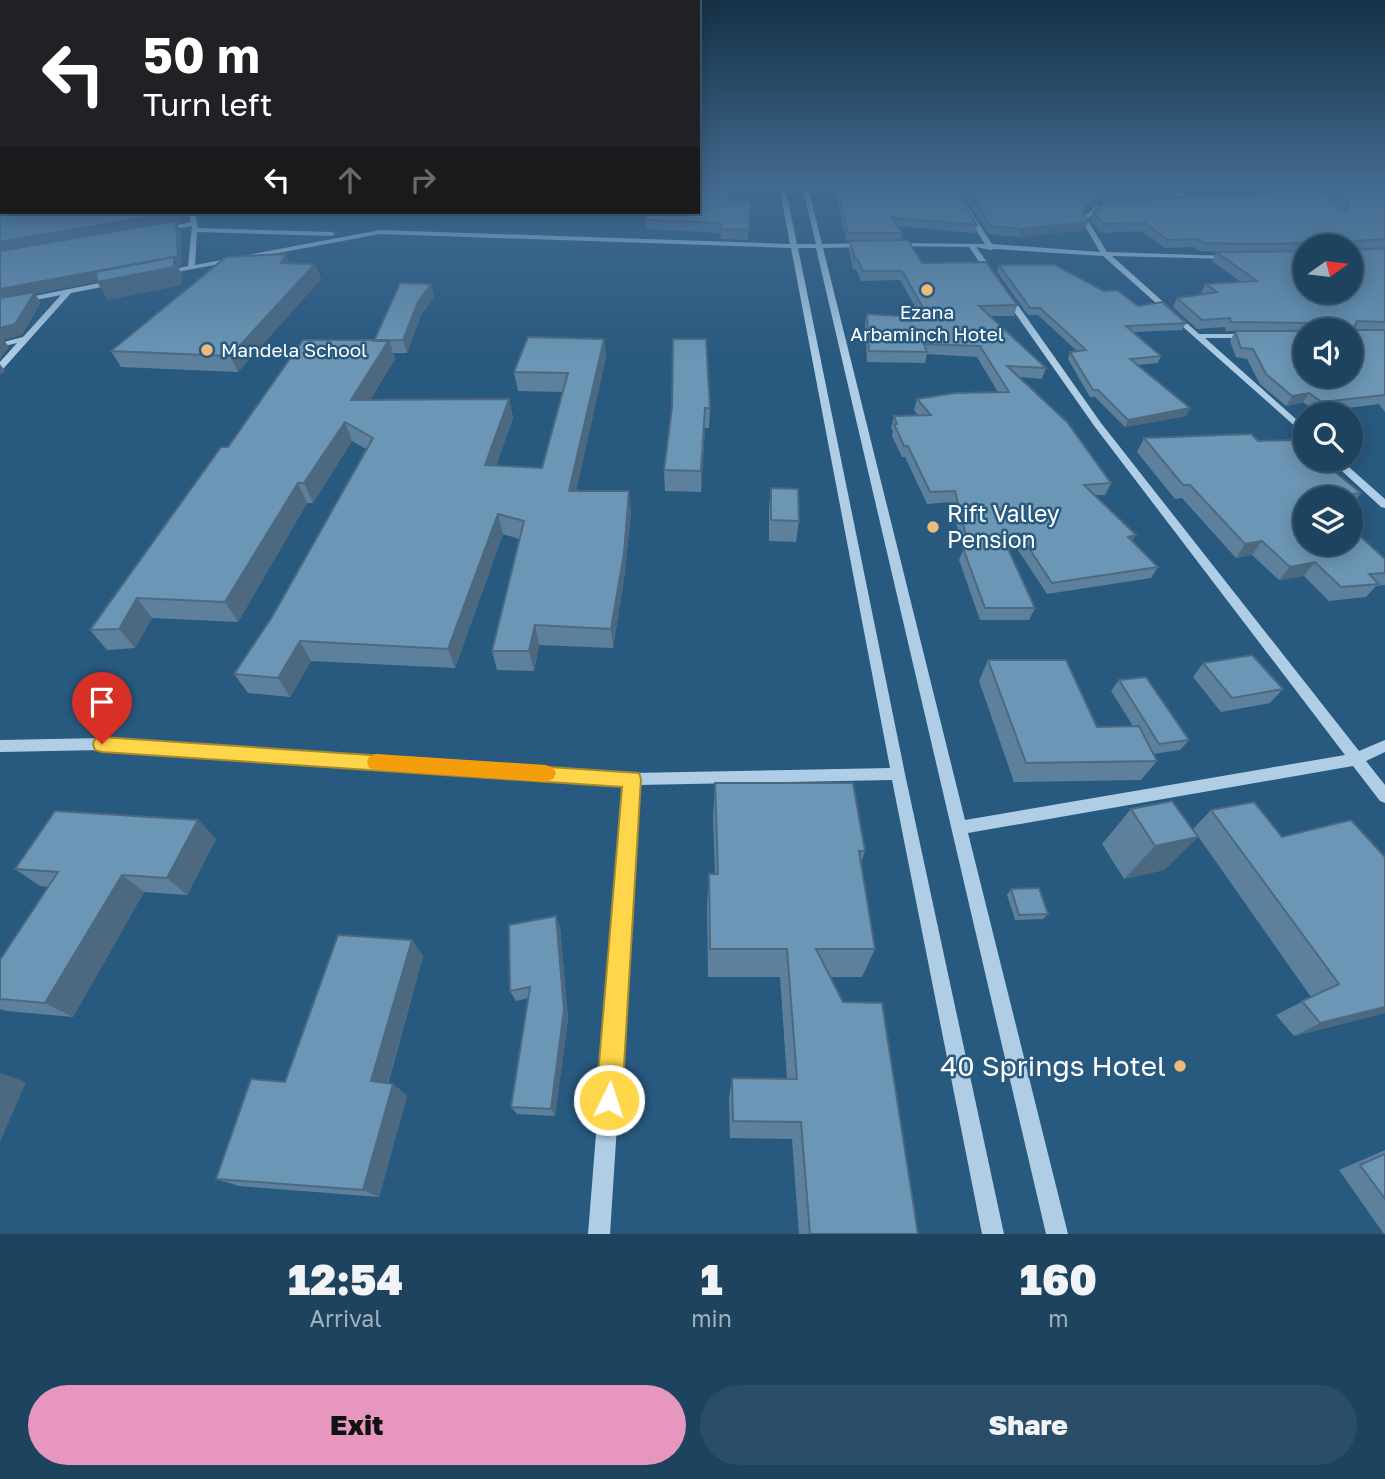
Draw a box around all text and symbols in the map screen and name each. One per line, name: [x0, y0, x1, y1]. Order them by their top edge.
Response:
text: 50 m: [143, 25, 260, 84]
icon: left: [28, 28, 119, 119]
text: Turn left: [143, 85, 272, 123]
icon: left: [258, 161, 296, 199]
icon: ahead: [331, 161, 369, 199]
icon: right: [404, 161, 442, 199]
north arrow: [1293, 234, 1363, 304]
map controls: [1293, 234, 1363, 556]
marker: Ezana Arbaminch Hotel: [919, 282, 935, 298]
place label: Ezana Arbaminch Hotel: [850, 300, 1004, 345]
button: sound: [1293, 318, 1363, 388]
place label: Mandela School: [221, 338, 367, 361]
marker: Mandela School: [199, 342, 215, 358]
button: search: [1293, 402, 1363, 472]
button: layers: [1293, 486, 1363, 556]
place label: Rift Valley Pension: [947, 499, 1060, 553]
marker: Rift Valley Pension: [925, 519, 941, 535]
pin: [72, 672, 132, 744]
icon: arrive: [83, 683, 121, 721]
place label: 40 Springs Hotel: [940, 1049, 1166, 1082]
marker: 40 Springs Hotel: [1172, 1058, 1188, 1074]
position arrow: [572, 1063, 646, 1137]
text: 12:54: [288, 1254, 403, 1304]
text: 1: [700, 1254, 723, 1304]
text: 160: [1020, 1254, 1097, 1304]
text: Arrival: [310, 1304, 382, 1332]
text: min: [691, 1304, 732, 1332]
text: m: [1048, 1304, 1069, 1332]
button: Exit: [28, 1385, 686, 1465]
button: Share: [700, 1385, 1357, 1465]

